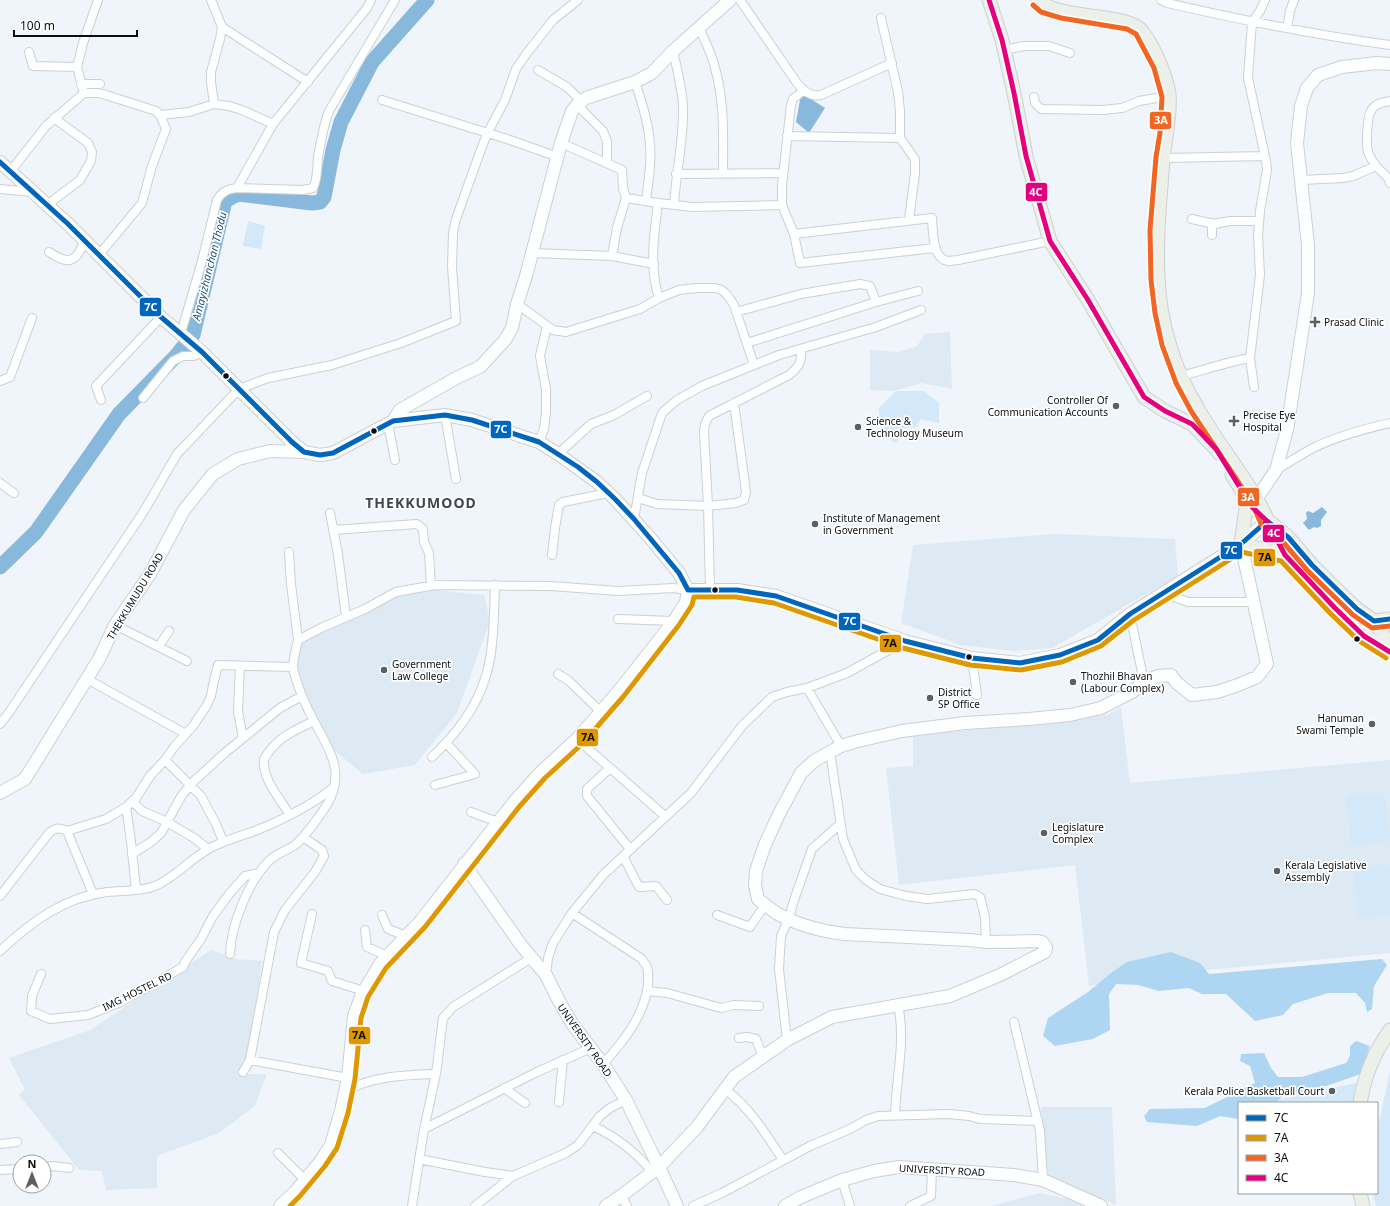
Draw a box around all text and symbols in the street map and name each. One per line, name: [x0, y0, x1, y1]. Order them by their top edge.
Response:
scale bar: [14, 12, 137, 38]
text: 100 m: [20, 17, 55, 34]
line badge: 3A: [1149, 111, 1172, 130]
text: 3A: [1154, 112, 1168, 127]
line badge: 4C: [1025, 182, 1048, 202]
text: 4C: [1029, 184, 1043, 199]
water label: Amayizhanchan Thodu: [188, 209, 230, 323]
line badge: 7C: [139, 297, 162, 317]
text: 7C: [144, 299, 158, 314]
place label: Prasad Clinic: [1324, 315, 1384, 329]
marker: Prasad Clinic: [1309, 316, 1321, 328]
unlabelled marker: [221, 371, 231, 381]
place label: Controller Of Communication Accounts: [988, 393, 1109, 419]
marker: Controller Of Communication Accounts: [1111, 401, 1121, 411]
place label: Precise Eye Hospital: [1243, 408, 1296, 434]
place label: Science & Technology Museum: [866, 414, 963, 440]
marker: Precise Eye Hospital: [1228, 415, 1240, 427]
line badge: 7C: [490, 420, 512, 439]
text: 7C: [494, 421, 508, 436]
marker: Science & Technology Museum: [853, 422, 863, 432]
unlabelled marker: [369, 426, 379, 436]
line badge: 3A: [1237, 487, 1260, 507]
text: 3A: [1241, 489, 1255, 504]
district label: THEKKUMOOD: [365, 493, 477, 512]
place label: Institute of Management in Government: [823, 511, 941, 537]
marker: Institute of Management in Government: [810, 519, 820, 529]
line badge: 4C: [1262, 524, 1285, 543]
text: 4C: [1267, 525, 1281, 540]
line badge: 7C: [1220, 541, 1243, 560]
text: 7C: [1224, 542, 1238, 557]
line badge: 7A: [1253, 548, 1276, 567]
text: 7A: [1258, 549, 1272, 564]
street label: THEKKUMUDU ROAD: [103, 550, 167, 642]
unlabelled marker: [710, 585, 720, 595]
line badge: 7C: [838, 612, 861, 631]
text: 7C: [843, 613, 857, 628]
line badge: 7A: [879, 634, 902, 653]
unlabelled marker: [1352, 634, 1362, 644]
text: 7A: [883, 635, 897, 650]
unlabelled marker: [964, 652, 974, 662]
place label: Government Law College: [392, 657, 451, 683]
marker: Government Law College: [379, 665, 389, 675]
place label: Thozhil Bhavan (Labour Complex): [1081, 669, 1164, 695]
marker: Thozhil Bhavan (Labour Complex): [1068, 677, 1078, 687]
place label: District SP Office: [938, 685, 980, 711]
marker: District SP Office: [925, 693, 935, 703]
place label: Hanuman Swami Temple: [1296, 711, 1364, 737]
marker: Hanuman Swami Temple: [1367, 719, 1377, 729]
line badge: 7A: [576, 728, 599, 747]
text: 7A: [581, 729, 595, 744]
place label: Legislature Complex: [1052, 820, 1104, 846]
marker: Legislature Complex: [1039, 828, 1049, 838]
place label: Kerala Legislative Assembly: [1285, 858, 1367, 884]
marker: Kerala Legislative Assembly: [1272, 866, 1282, 876]
street label: IMG HOSTEL RD: [100, 968, 174, 1014]
street label: UNIVERSITY ROAD: [555, 1001, 615, 1079]
line badge: 7A: [348, 1026, 371, 1045]
text: 7A: [352, 1027, 366, 1042]
place label: Kerala Police Basketball Court: [1184, 1084, 1324, 1098]
marker: Kerala Police Basketball Court: [1327, 1086, 1337, 1096]
legend: [1238, 1102, 1378, 1194]
text: 7C: [1274, 1109, 1289, 1126]
text: 7A: [1274, 1129, 1289, 1146]
text: 3A: [1274, 1149, 1289, 1166]
north arrow: [12, 1154, 52, 1194]
text: N: [28, 1156, 36, 1171]
street label: UNIVERSITY ROAD: [899, 1161, 985, 1179]
text: 4C: [1274, 1169, 1289, 1186]

